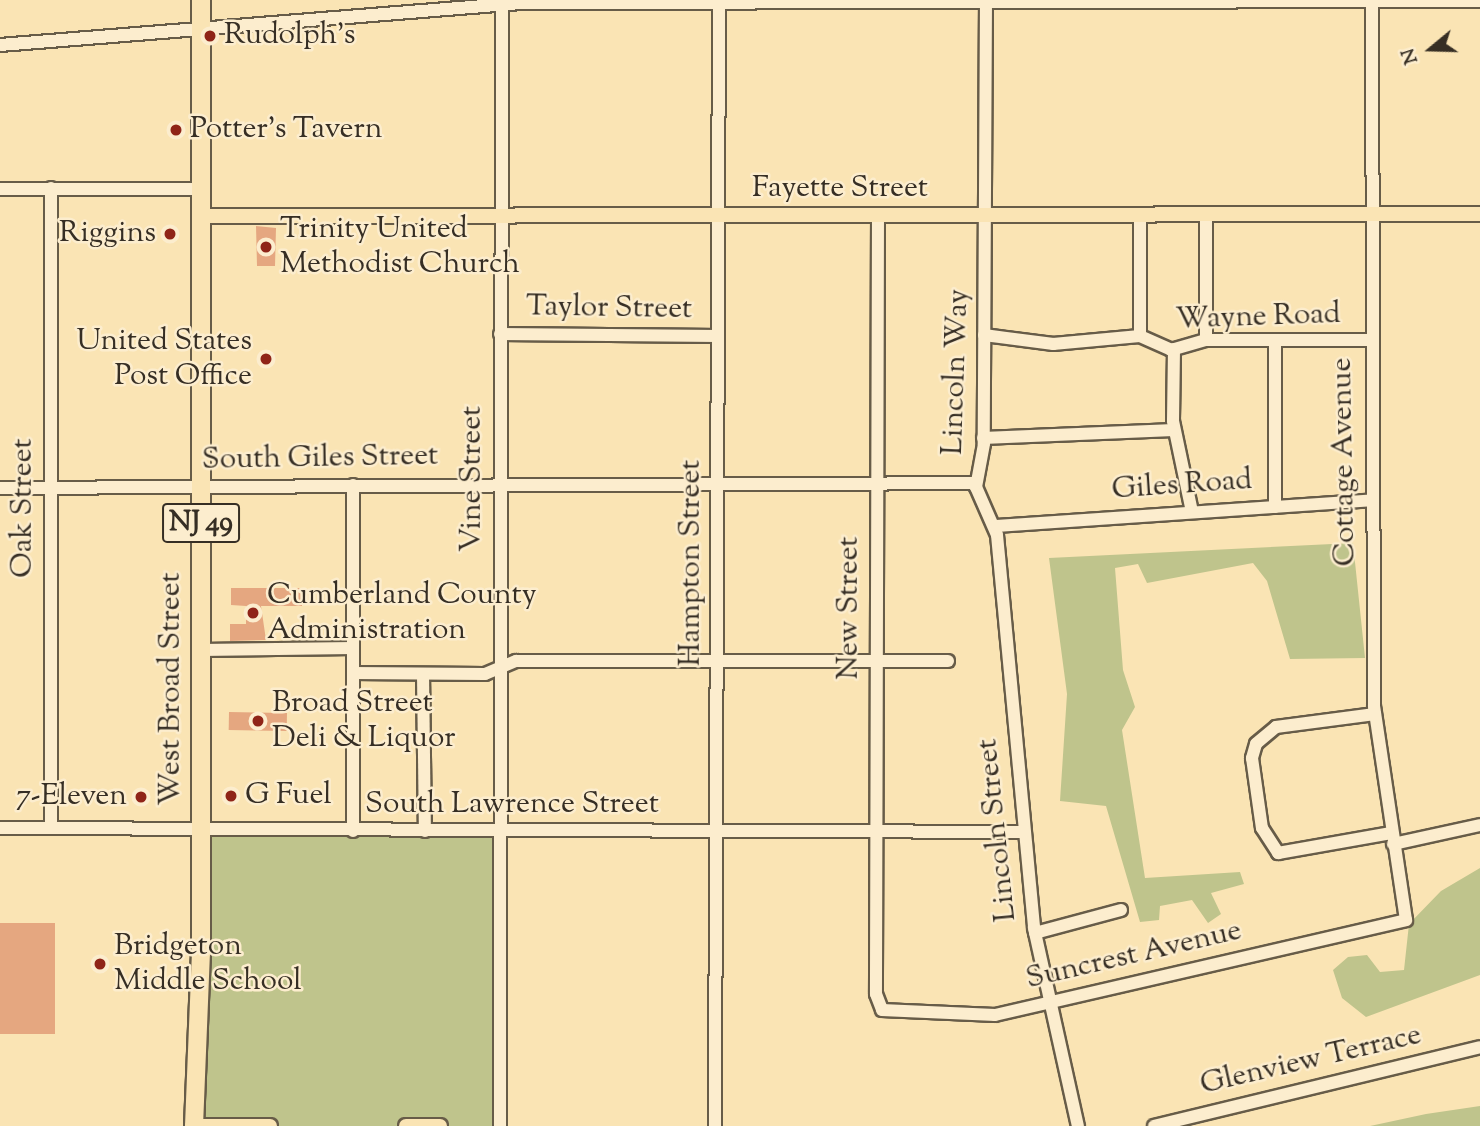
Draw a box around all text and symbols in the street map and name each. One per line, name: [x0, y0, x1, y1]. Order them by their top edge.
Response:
north arrow: [1396, 14, 1466, 84]
place label: Rudolph's: [224, 18, 356, 54]
marker: Rudolph's: [202, 28, 218, 44]
text: N: [1395, 44, 1426, 68]
place label: Potter's Tavern: [190, 112, 382, 148]
marker: Potter's Tavern: [168, 122, 184, 138]
street label: Fayette Street: [752, 171, 928, 207]
place label: Trinity United Methodist Church: [280, 212, 520, 282]
place label: Riggins: [59, 216, 156, 252]
marker: Riggins: [162, 226, 178, 242]
marker: Trinity United Methodist Church: [258, 239, 274, 255]
street label: Lincoln Way: [936, 288, 978, 456]
street label: Taylor Street: [526, 290, 692, 328]
street label: Wayne Road: [1175, 297, 1341, 339]
place label: United States Post Office: [76, 324, 252, 394]
marker: United States Post Office: [258, 351, 274, 367]
street label: Cottage Avenue: [1325, 357, 1365, 567]
street label: Vine Street: [455, 406, 491, 552]
street label: Oak Street: [6, 438, 42, 578]
street label: South Giles Street: [201, 439, 439, 479]
street label: Hampton Street: [674, 460, 710, 666]
street label: Giles Road: [1111, 463, 1253, 509]
road number: NJ 49: [161, 498, 241, 548]
street label: New Street: [832, 536, 868, 680]
street label: West Broad Street: [154, 572, 190, 806]
place label: Cumberland County Administration: [267, 578, 537, 648]
marker: Cumberland County Administration: [245, 605, 261, 621]
place label: Broad Street Deli & Liquor: [272, 686, 456, 756]
marker: Broad Street Deli & Liquor: [250, 713, 266, 729]
street label: Lincoln Street: [970, 737, 1026, 923]
place label: G Fuel: [245, 778, 332, 814]
place label: 7-Eleven: [16, 779, 127, 815]
street label: South Lawrence Street: [365, 787, 659, 823]
marker: G Fuel: [223, 788, 239, 804]
marker: 7-Eleven: [133, 789, 149, 805]
street label: Suncrest Avenue: [1023, 914, 1245, 998]
place label: Bridgeton Middle School: [114, 929, 302, 1000]
marker: Bridgeton Middle School: [92, 956, 108, 972]
street label: Glenview Terrace: [1197, 1018, 1425, 1104]

